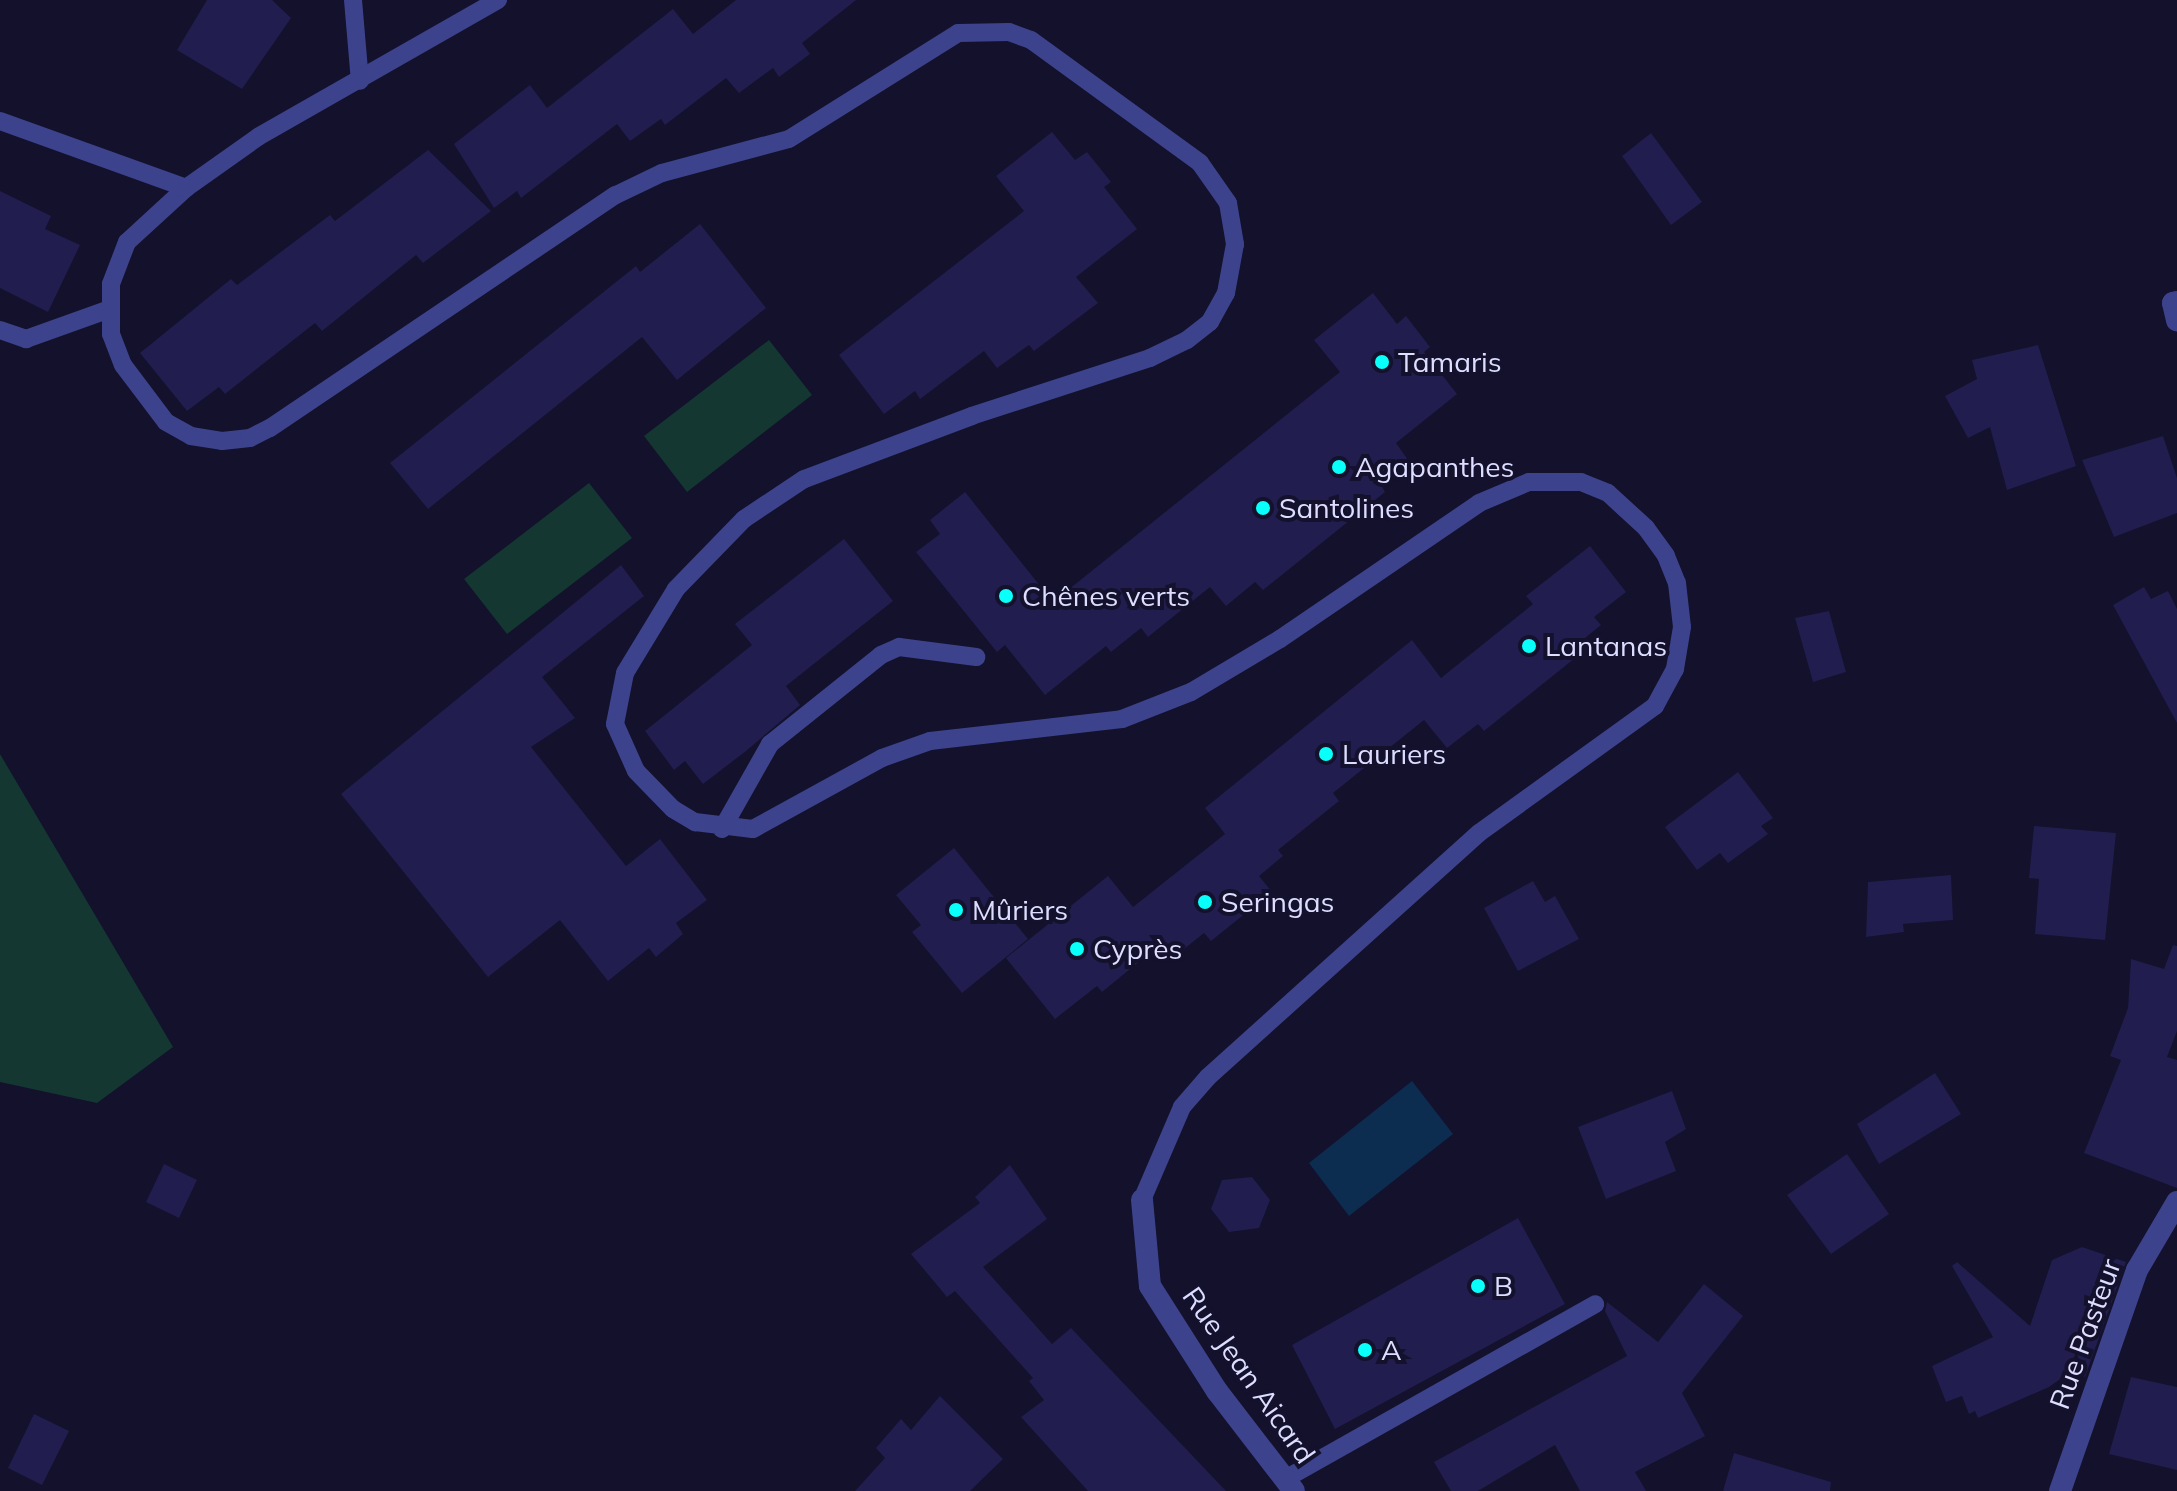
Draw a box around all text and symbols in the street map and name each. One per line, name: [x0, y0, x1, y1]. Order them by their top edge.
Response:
place label: Tamaris: [1398, 345, 1502, 379]
marker: Tamaris: [1373, 353, 1391, 371]
place label: Agapanthes: [1355, 450, 1514, 484]
marker: Agapanthes: [1330, 458, 1348, 476]
place label: Santolines: [1279, 491, 1414, 525]
marker: Santolines: [1254, 499, 1272, 517]
place label: Chênes verts: [1022, 579, 1190, 613]
marker: Chênes verts: [997, 587, 1015, 605]
place label: Lantanas: [1545, 629, 1667, 663]
marker: Lantanas: [1520, 637, 1538, 655]
place label: Lauriers: [1342, 737, 1446, 771]
marker: Lauriers: [1317, 745, 1335, 763]
place label: Seringas: [1221, 885, 1334, 919]
place label: Mûriers: [972, 893, 1068, 927]
marker: Seringas: [1196, 893, 1214, 911]
marker: Mûriers: [947, 901, 965, 919]
place label: Cyprès: [1093, 932, 1182, 966]
marker: Cyprès: [1068, 940, 1086, 958]
street label: Rue Pasteur: [2042, 1254, 2128, 1414]
place label: B: [1494, 1269, 1513, 1303]
marker: B: [1469, 1277, 1487, 1295]
street label: Rue Jean Aicard: [1176, 1280, 1322, 1470]
place label: A: [1381, 1333, 1402, 1367]
marker: A: [1356, 1341, 1374, 1359]

